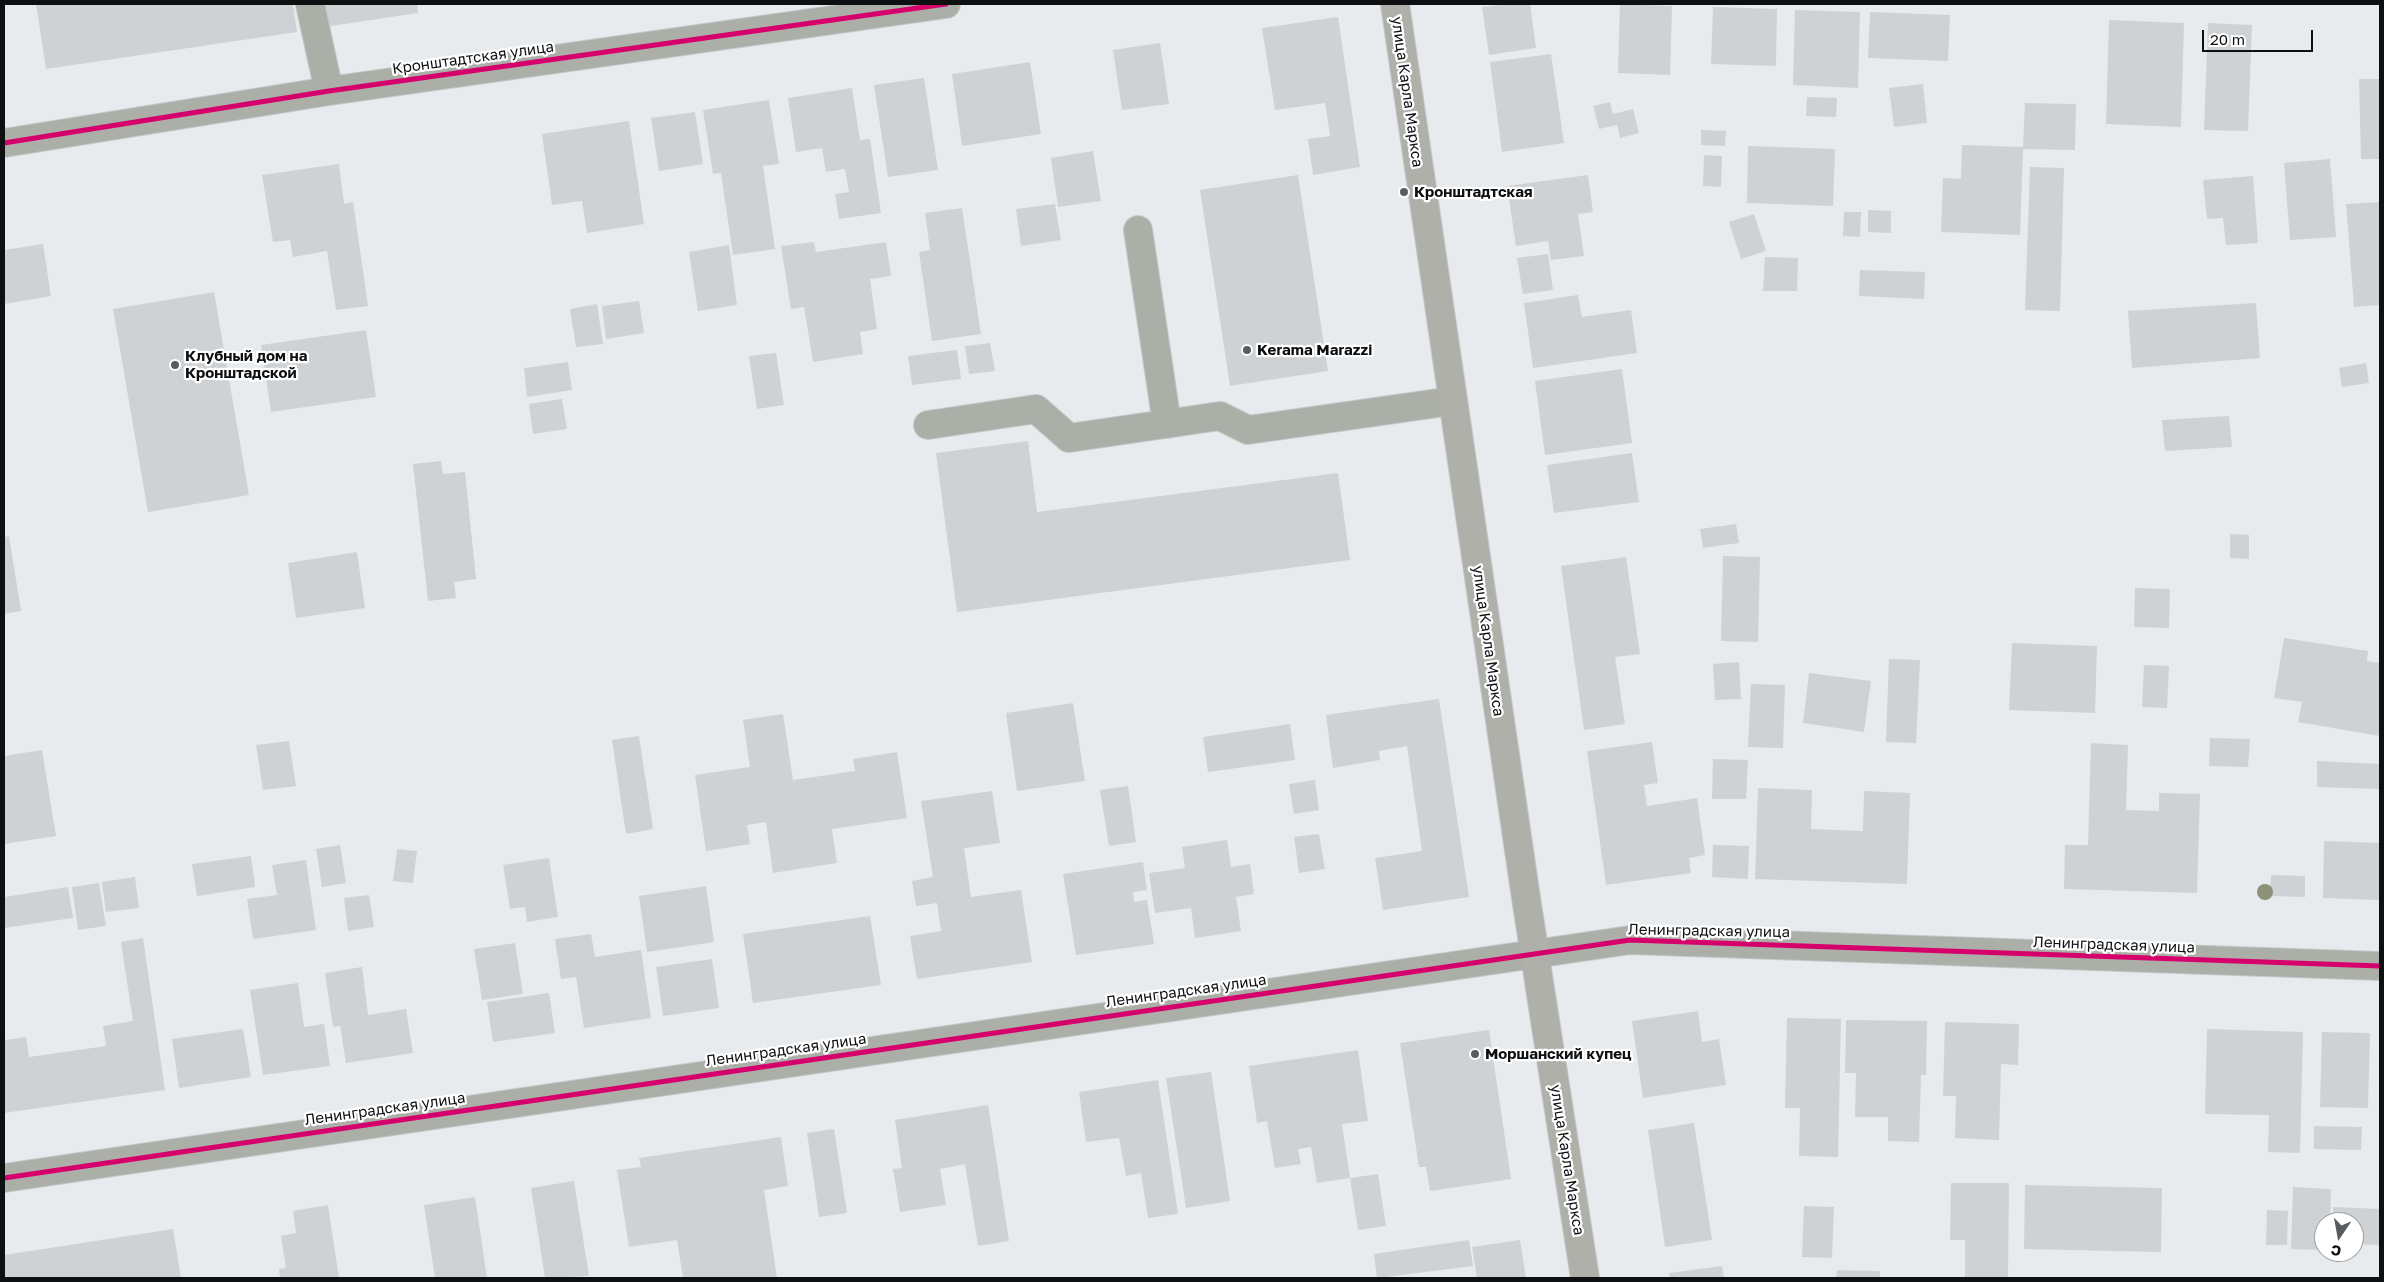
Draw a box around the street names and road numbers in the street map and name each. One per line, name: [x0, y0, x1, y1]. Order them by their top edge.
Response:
street label: улица Карла Маркса: [1387, 15, 1427, 169]
street label: Кронштадтская улица: [391, 38, 555, 78]
street label: улица Карла Маркса: [1468, 564, 1508, 718]
street label: Ленинградская улица: [1628, 921, 1790, 941]
street label: Ленинградская улица: [2033, 933, 2195, 957]
street label: Ленинградская улица: [1105, 971, 1267, 1011]
street label: Ленинградская улица: [705, 1030, 867, 1070]
street label: улица Карла Маркса: [1546, 1083, 1588, 1237]
street label: Ленинградская улица: [304, 1089, 466, 1129]

